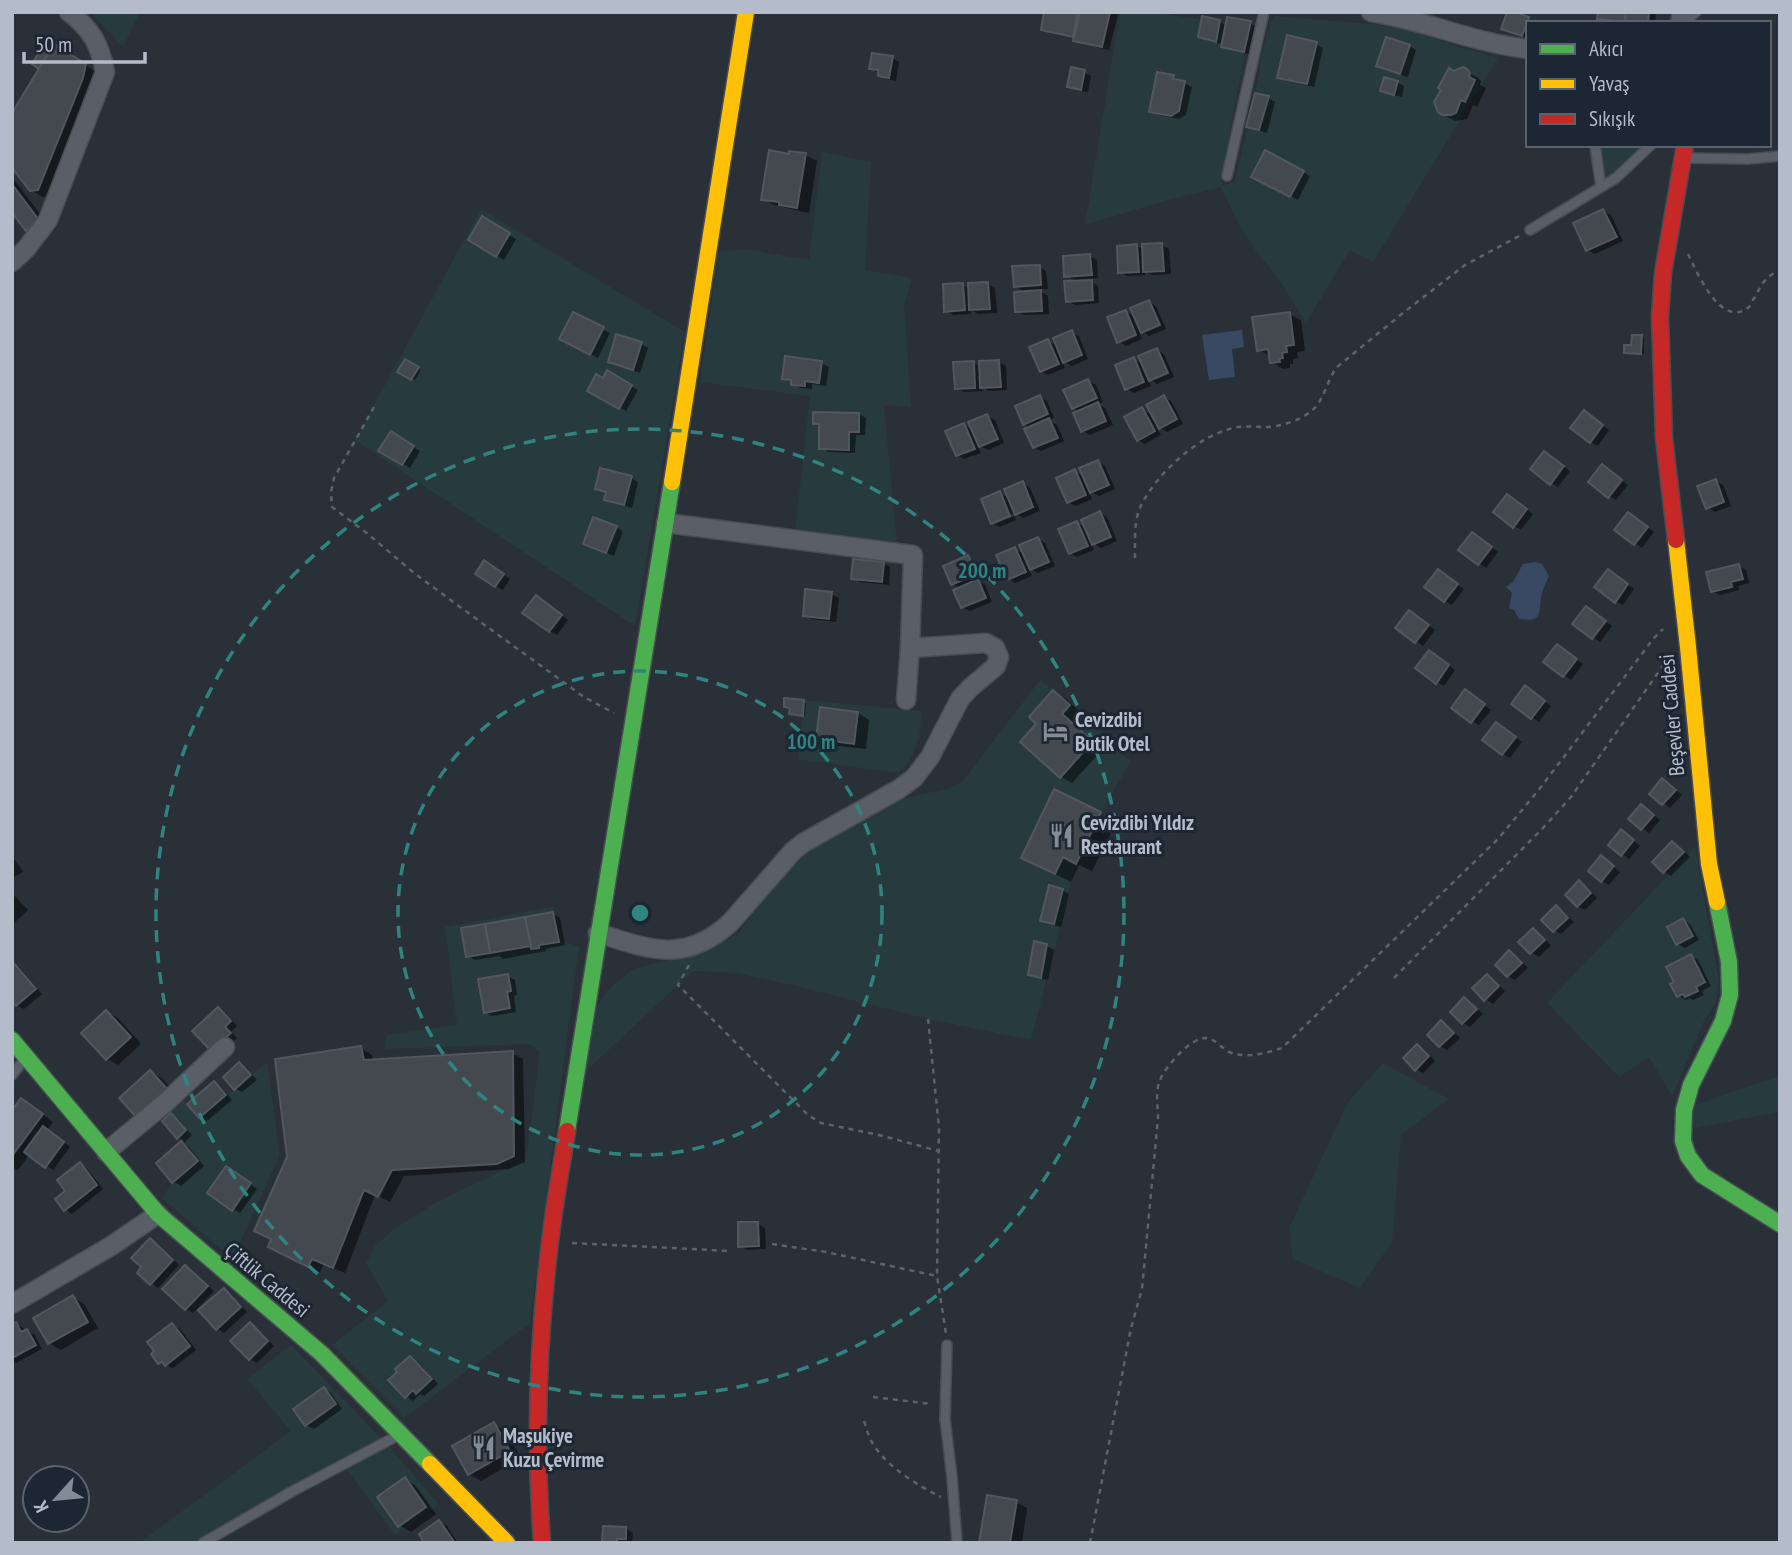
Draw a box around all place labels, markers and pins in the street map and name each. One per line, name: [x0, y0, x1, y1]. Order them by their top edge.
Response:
place label: Cevizdibi Butik Otel: [1075, 706, 1150, 757]
hotel icon: Cevizdibi Butik Otel: [1041, 718, 1069, 746]
place label: Cevizdibi Yıldız Restaurant: [1081, 809, 1194, 860]
restaurant icon: Cevizdibi Yıldız Restaurant: [1047, 821, 1075, 849]
centre of rings: [628, 901, 652, 925]
place label: Maşukiye Kuzu Çevirme: [503, 1422, 604, 1473]
restaurant icon: Maşukiye Kuzu Çevirme: [469, 1434, 497, 1462]

